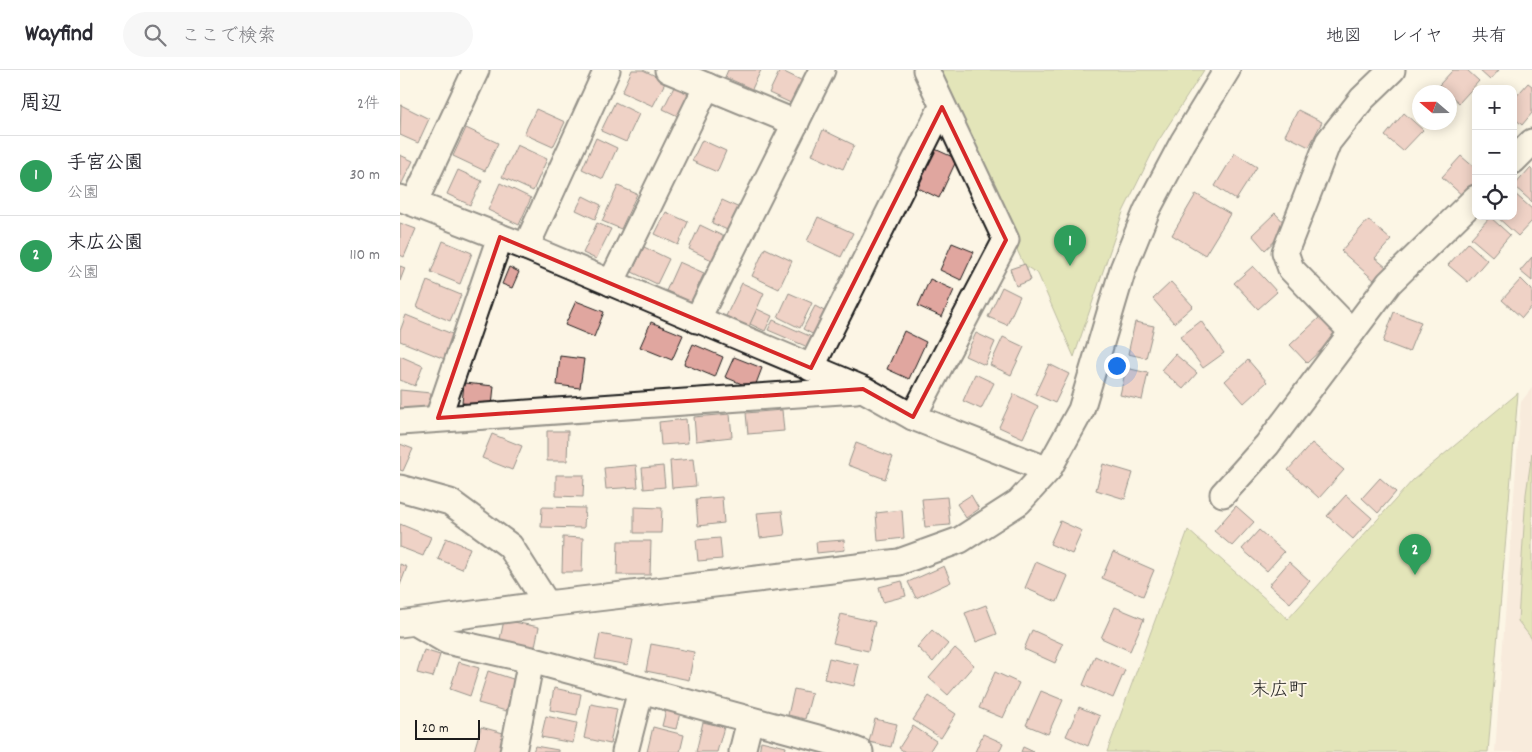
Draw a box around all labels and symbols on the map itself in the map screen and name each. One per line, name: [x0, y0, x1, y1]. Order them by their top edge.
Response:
north arrow: [1412, 85, 1457, 130]
pin: 1: [1054, 225, 1086, 266]
your location: [1104, 353, 1130, 379]
pin: 2: [1399, 534, 1431, 575]
district label: 末広町: [1250, 678, 1308, 705]
scale bar: [415, 717, 480, 740]

